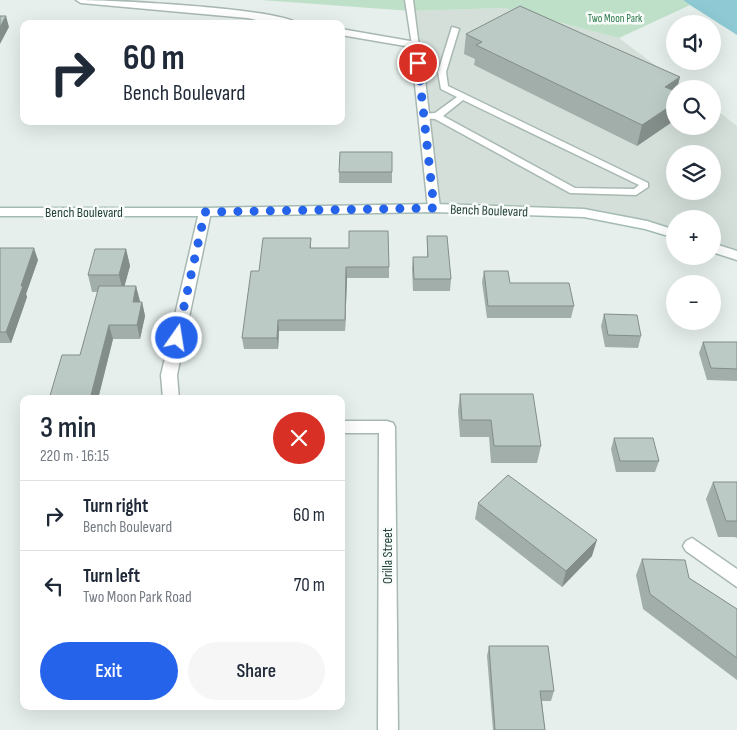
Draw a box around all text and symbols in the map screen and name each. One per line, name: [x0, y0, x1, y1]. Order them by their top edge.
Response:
park label: Two Moon Park: [588, 12, 643, 25]
map controls: [666, 15, 721, 330]
button: sound: [666, 15, 721, 70]
text: 60 m: [123, 37, 185, 80]
icon: right: [40, 40, 105, 105]
pin: [397, 42, 439, 84]
icon: arrive: [404, 49, 432, 77]
text: Bench Boulevard: [123, 80, 245, 107]
button: search: [666, 80, 721, 135]
button: layers: [666, 145, 721, 200]
street label: Bench Boulevard: [450, 201, 528, 220]
street label: Bench Boulevard: [45, 204, 123, 221]
button: +: [666, 210, 721, 265]
button: −: [666, 275, 721, 330]
position arrow: [150, 311, 202, 363]
text: 3 min: [40, 410, 96, 446]
button: close: [273, 412, 325, 464]
text: 220 m · 16:15: [40, 447, 109, 466]
text: Turn right: [83, 495, 148, 518]
icon: right: [40, 502, 68, 530]
text: 60 m: [293, 504, 325, 527]
text: Bench Boulevard: [83, 518, 172, 537]
street label: Orilla Street: [379, 528, 396, 584]
text: Turn left: [83, 565, 140, 588]
icon: left: [40, 572, 68, 600]
text: 70 m: [294, 574, 325, 597]
text: Two Moon Park Road: [83, 588, 192, 607]
button: Exit: [40, 642, 178, 700]
button: Share: [188, 642, 325, 700]

